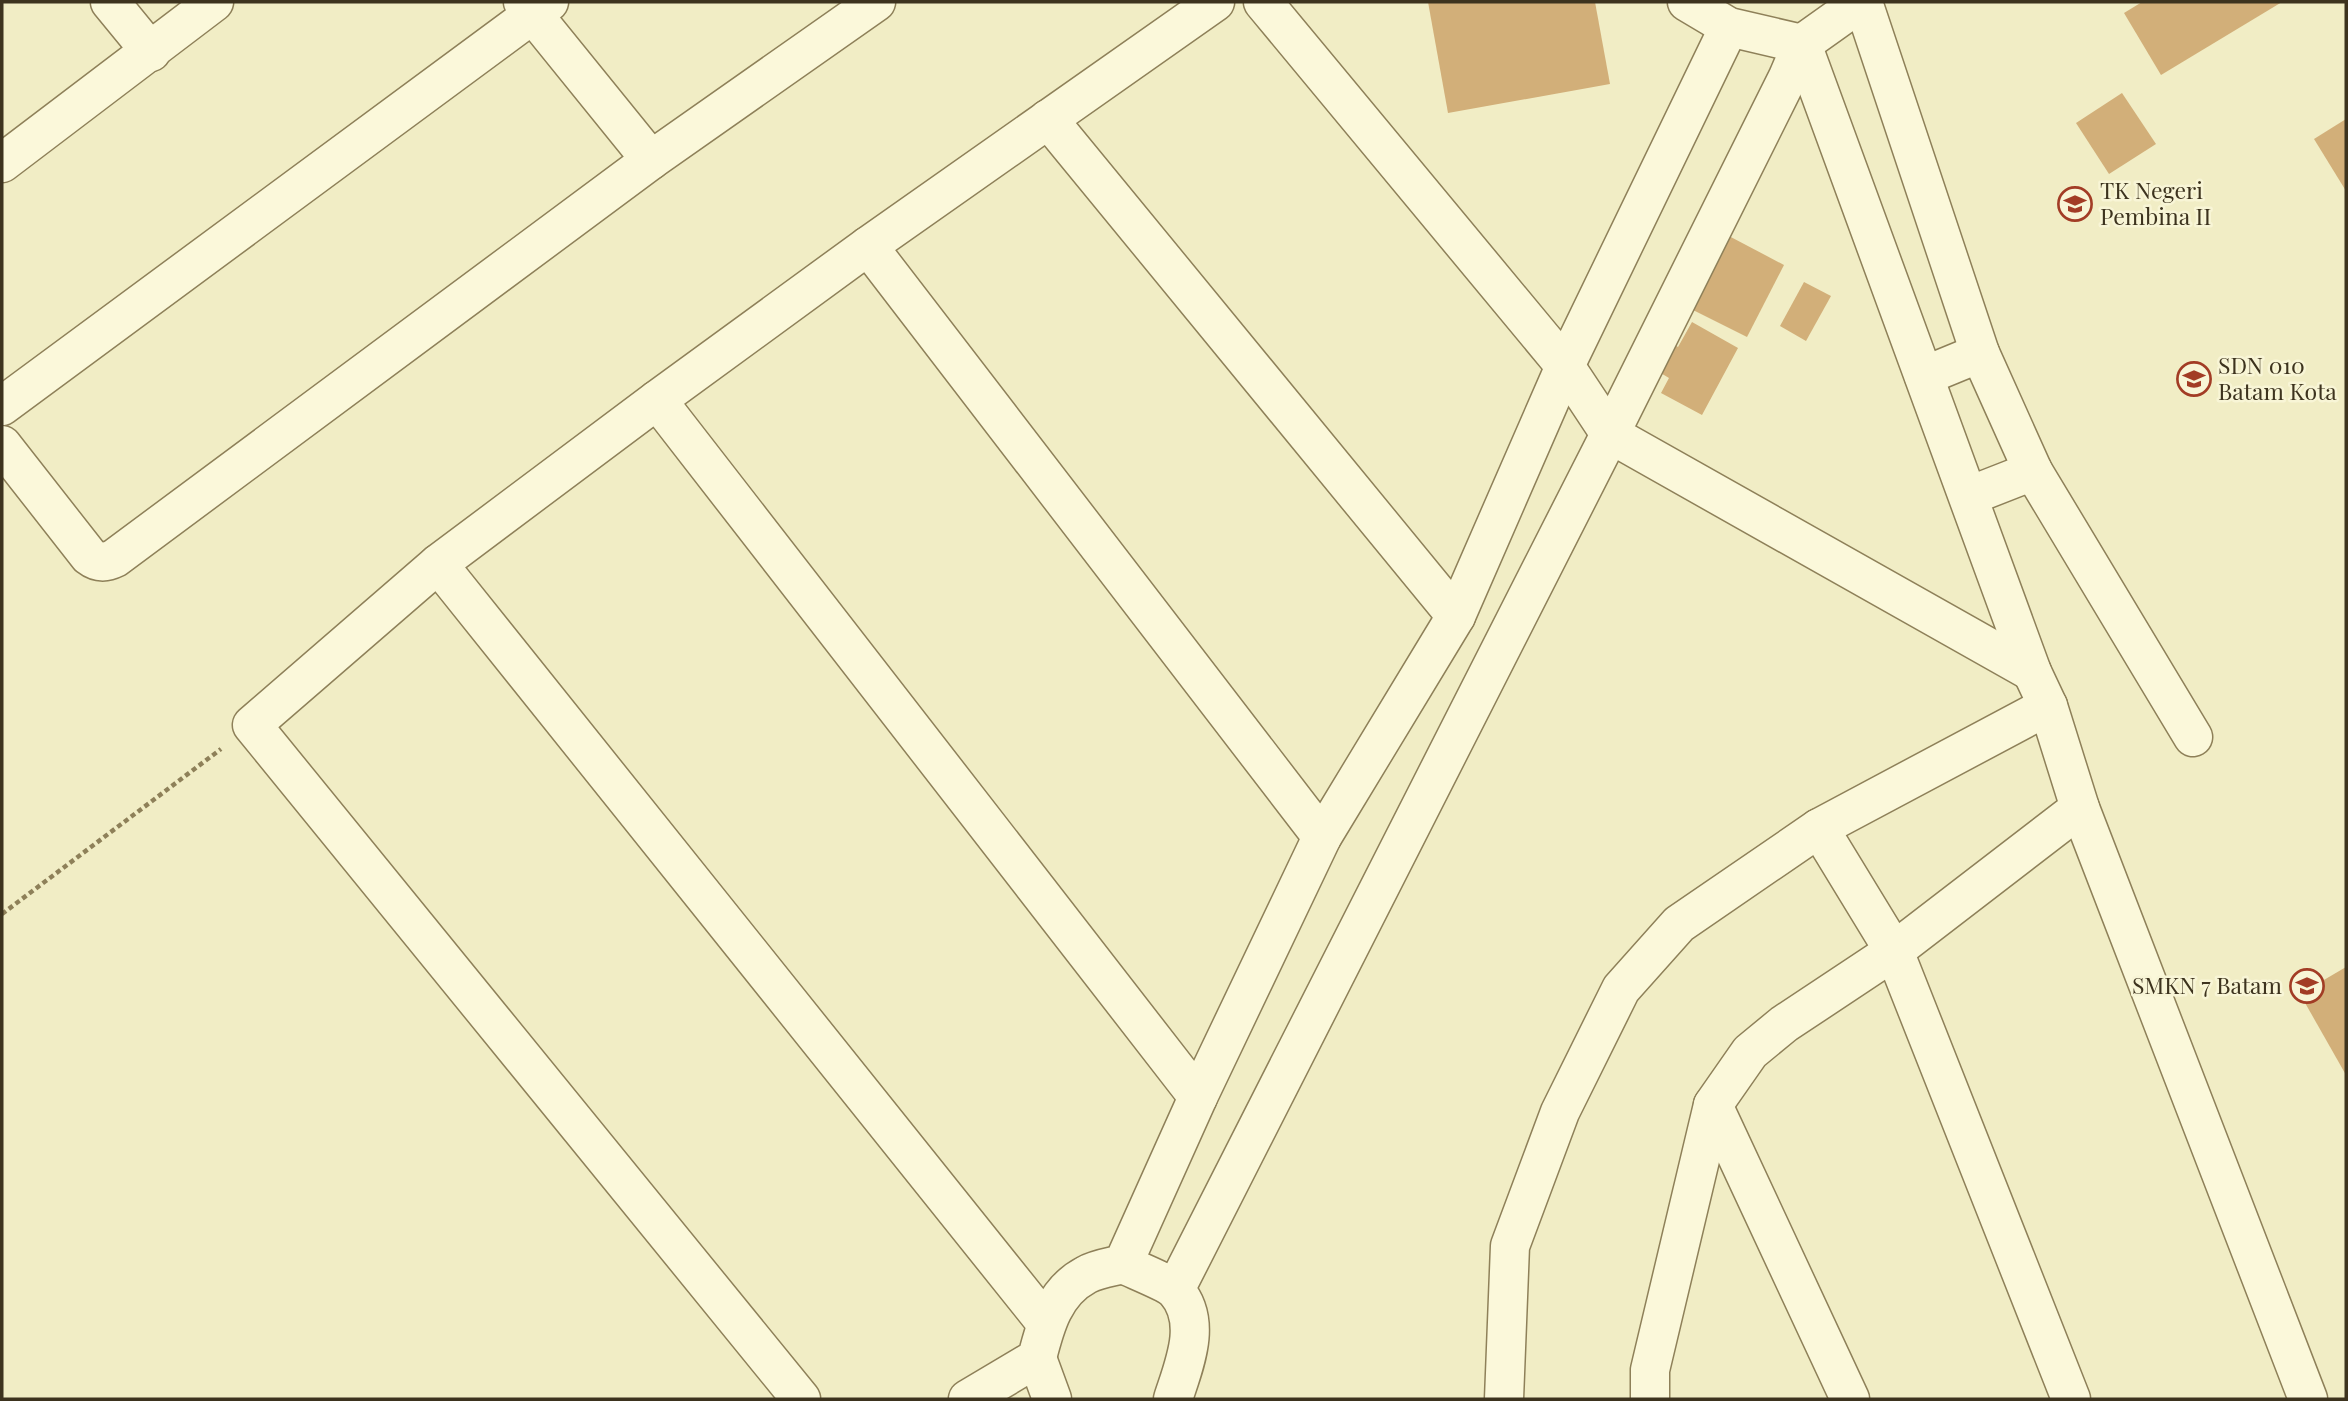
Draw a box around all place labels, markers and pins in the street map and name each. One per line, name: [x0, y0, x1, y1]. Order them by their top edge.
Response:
place label: TK Negeri Pembina II: [2100, 174, 2211, 231]
school or university icon: TK Negeri Pembina II: [2056, 185, 2094, 223]
place label: SDN 010 Batam Kota: [2218, 349, 2337, 406]
school or university icon: SDN 010 Batam Kota: [2175, 360, 2213, 398]
school or university icon: SMKN 7 Batam: [2288, 967, 2326, 1005]
place label: SMKN 7 Batam: [2132, 969, 2283, 1000]

